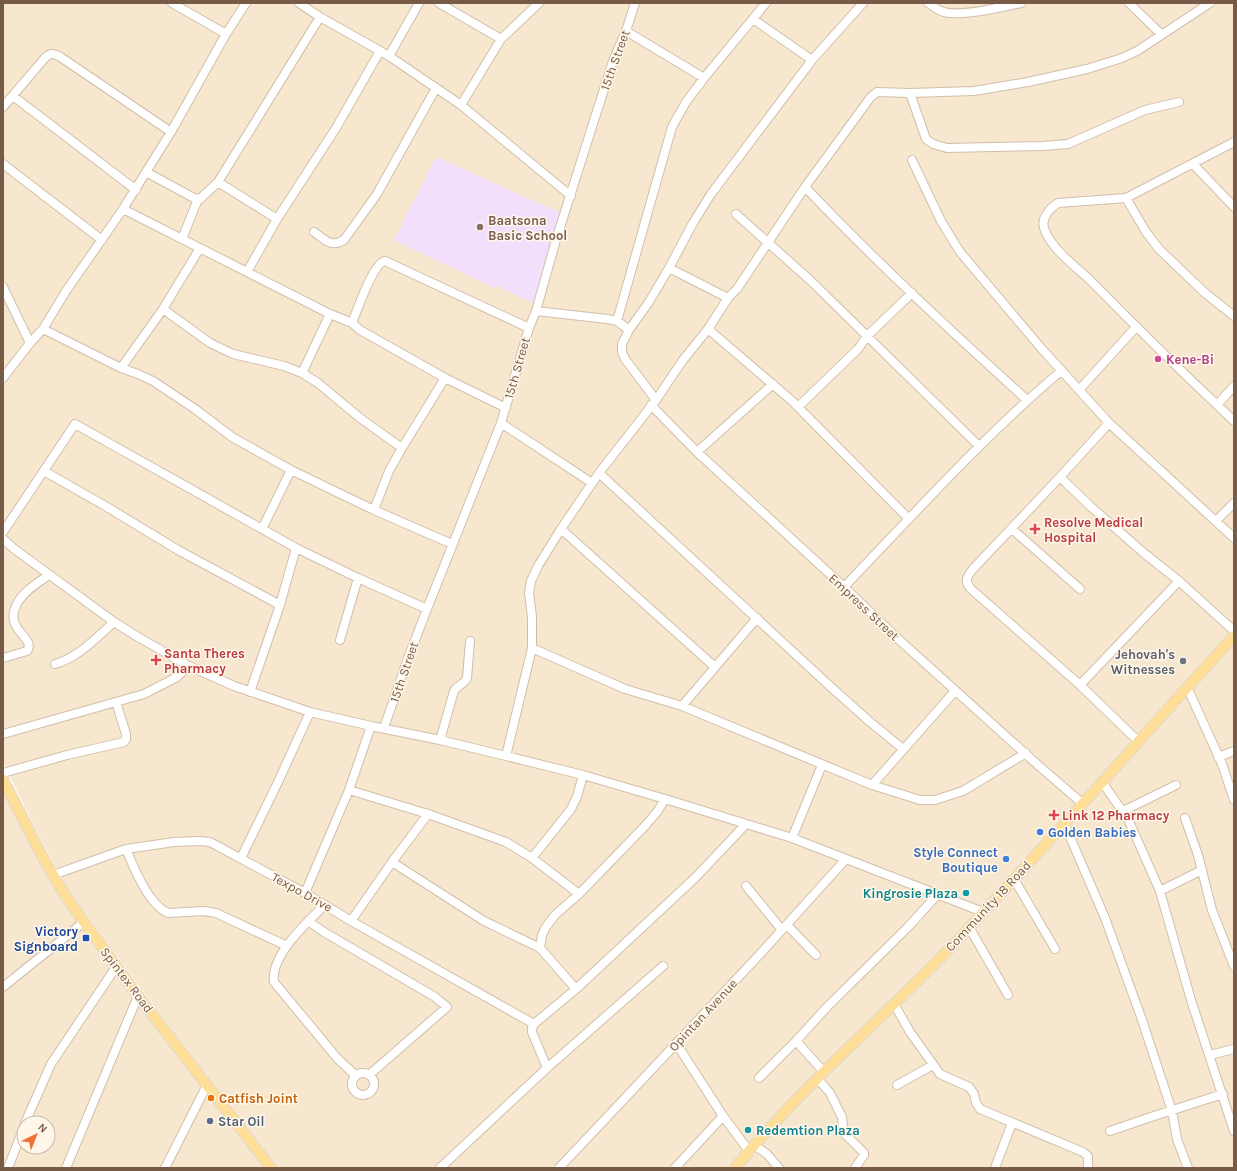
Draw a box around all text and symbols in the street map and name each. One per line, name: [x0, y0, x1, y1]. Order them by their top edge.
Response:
street label: 15th Street: [597, 28, 633, 92]
place label: Baatsona Basic School: [488, 213, 567, 243]
marker: Baatsona Basic School: [475, 222, 485, 232]
street label: 15th Street: [501, 335, 533, 400]
place label: Kene-Bi: [1166, 352, 1214, 367]
marker: Kene-Bi: [1153, 354, 1163, 364]
place label: Resolve Medical Hospital: [1044, 515, 1143, 545]
marker: Resolve Medical Hospital: [1029, 523, 1041, 535]
street label: Empress Street: [826, 571, 902, 644]
street label: 15th Street: [387, 640, 421, 704]
place label: Santa Theres Pharmacy: [164, 646, 245, 676]
place label: Jehovah's Witnesses: [1111, 647, 1175, 677]
marker: Santa Theres Pharmacy: [151, 655, 161, 665]
marker: Jehovah's Witnesses: [1178, 656, 1188, 666]
place label: Link 12 Pharmacy: [1062, 808, 1170, 823]
marker: Link 12 Pharmacy: [1049, 810, 1059, 820]
place label: Golden Babies: [1048, 825, 1137, 840]
marker: Golden Babies: [1035, 827, 1045, 837]
place label: Style Connect Boutique: [913, 845, 998, 876]
marker: Style Connect Boutique: [1001, 854, 1011, 864]
street label: Community 18 Road: [942, 858, 1034, 954]
street label: Texpo Drive: [269, 869, 335, 915]
place label: Kingrosie Plaza: [863, 886, 958, 901]
marker: Kingrosie Plaza: [961, 888, 971, 898]
place label: Victory Signboard: [14, 924, 78, 954]
marker: Victory Signboard: [81, 933, 91, 943]
street label: Spintex Road: [97, 944, 157, 1016]
street label: Opintan Avenue: [666, 975, 741, 1054]
place label: Catfish Joint: [219, 1091, 298, 1106]
marker: Catfish Joint: [206, 1093, 216, 1103]
place label: Star Oil: [218, 1114, 265, 1129]
north arrow: [16, 1115, 56, 1155]
marker: Star Oil: [205, 1116, 215, 1126]
text: N: [35, 1121, 50, 1135]
place label: Redemtion Plaza: [756, 1123, 860, 1138]
marker: Redemtion Plaza: [743, 1125, 753, 1135]

